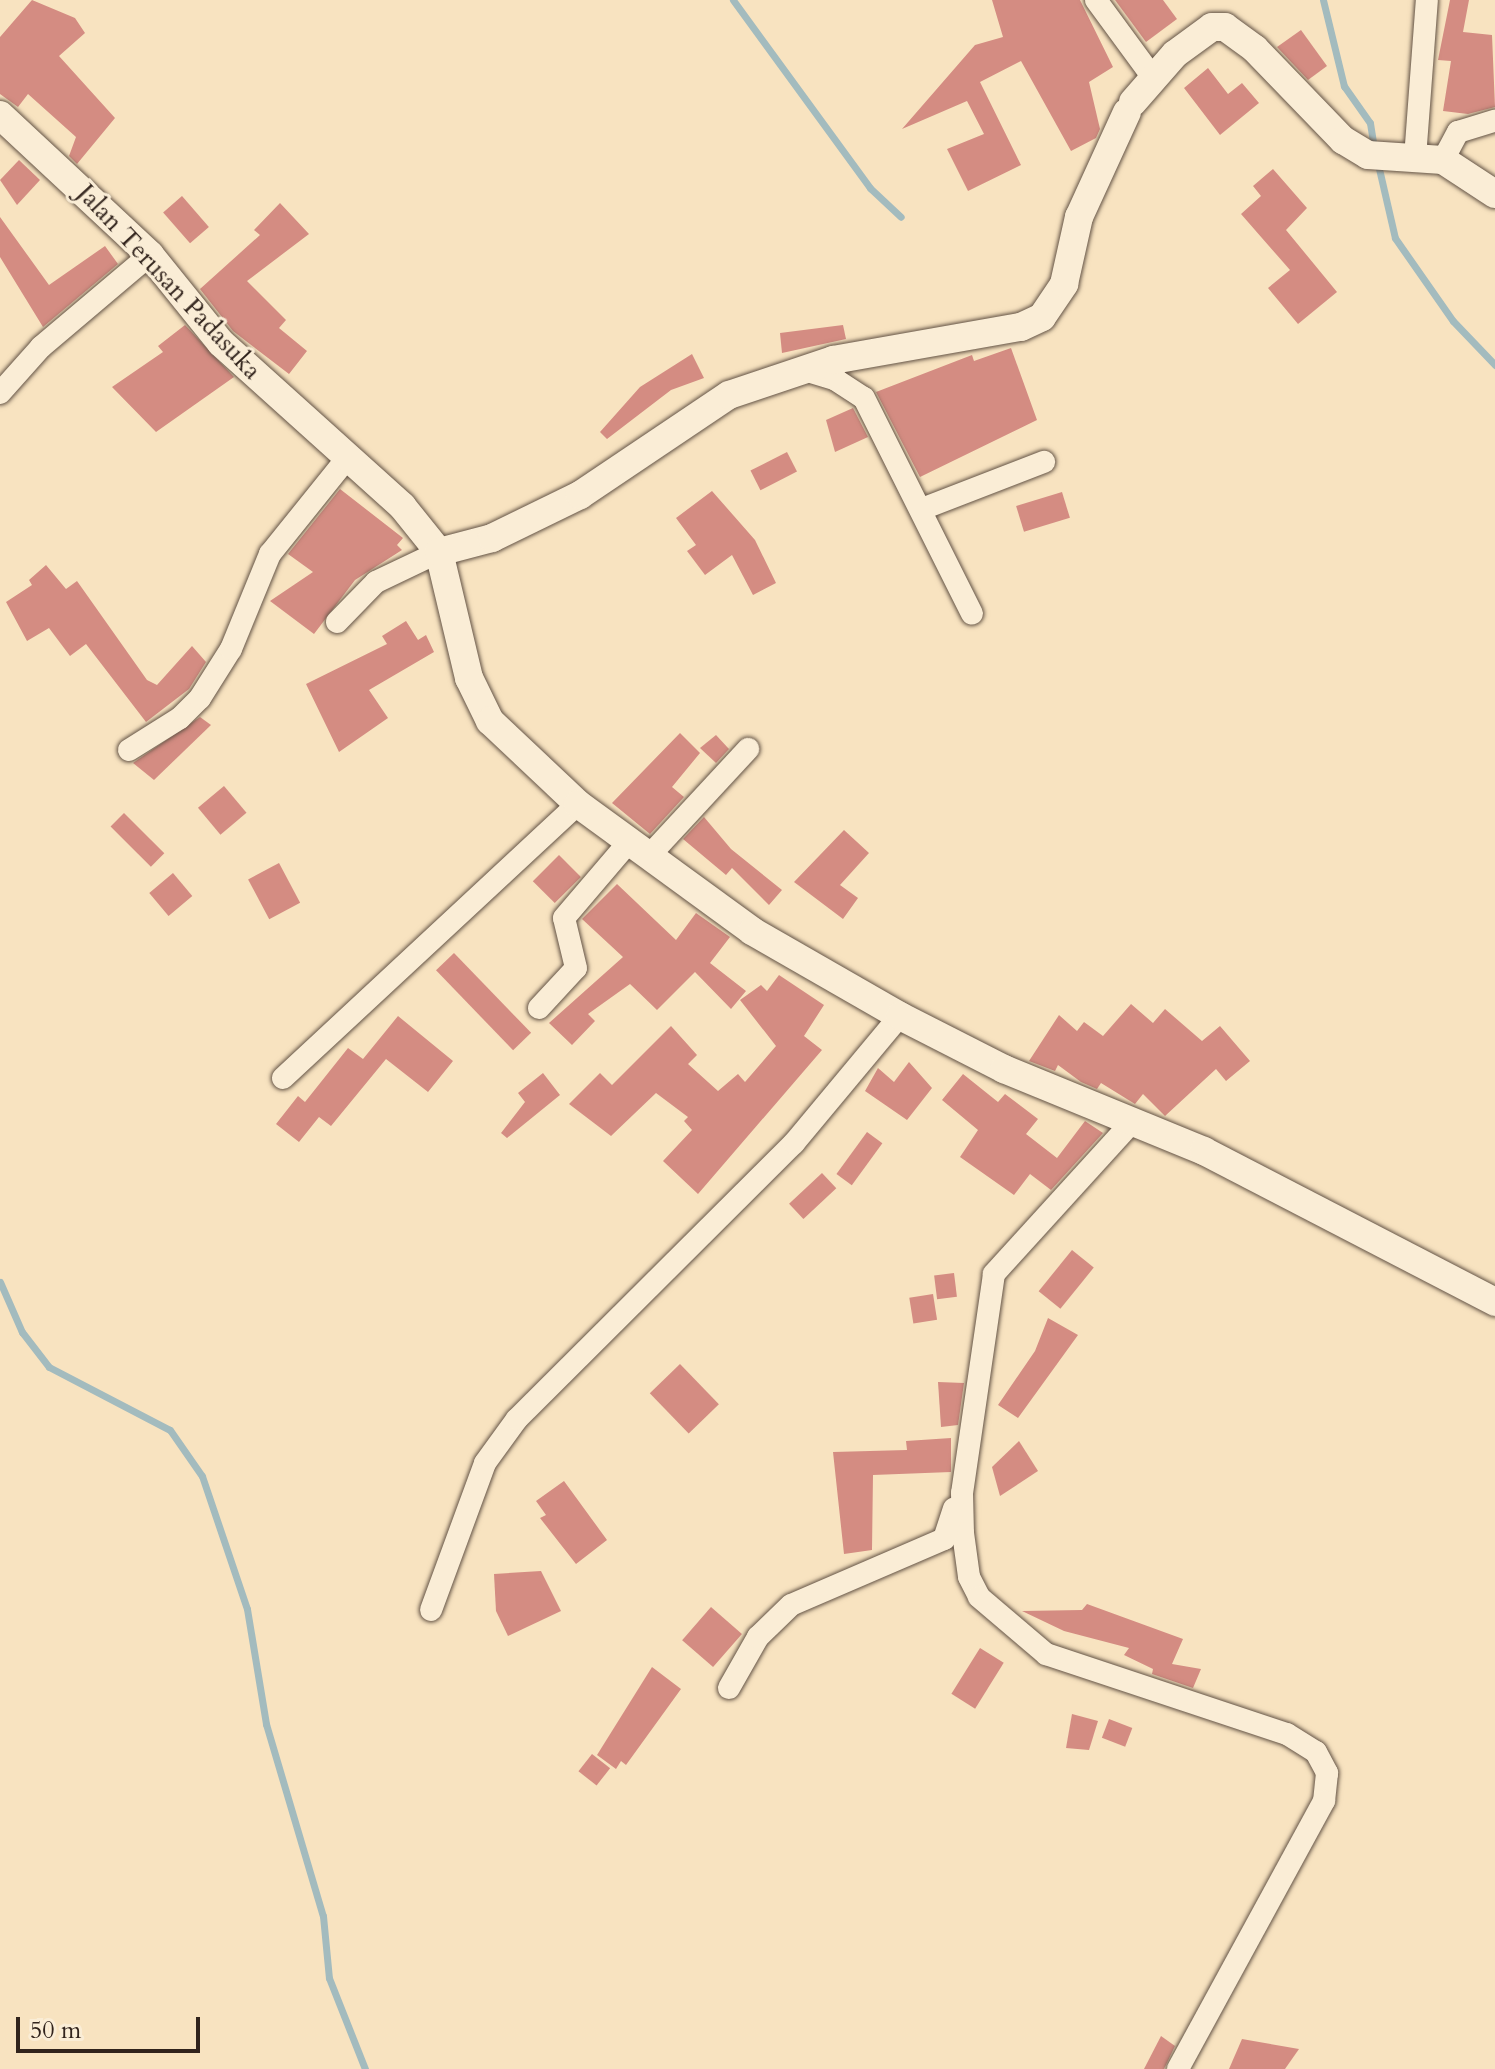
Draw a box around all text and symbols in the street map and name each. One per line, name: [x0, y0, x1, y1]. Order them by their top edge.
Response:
street label: Jalan Terusan Padasuka: [70, 178, 268, 386]
scale bar: [20, 2001, 204, 2051]
text: 50 m: [30, 2014, 81, 2047]

